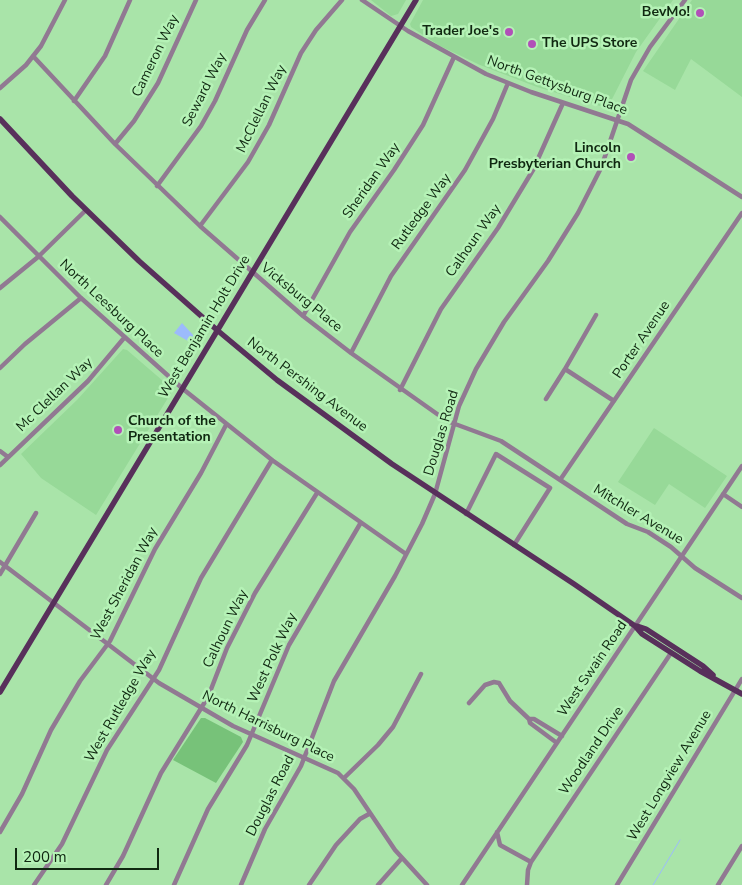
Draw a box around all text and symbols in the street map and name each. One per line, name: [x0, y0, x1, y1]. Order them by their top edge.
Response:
place label: BevMo!: [642, 5, 690, 21]
marker: BevMo!: [694, 7, 706, 19]
street label: Cameron Way: [129, 12, 183, 100]
place label: Trader Joe's: [422, 24, 499, 40]
marker: Trader Joe's: [503, 26, 515, 38]
place label: The UPS Store: [542, 36, 637, 52]
marker: The UPS Store: [526, 38, 538, 50]
street label: Seward Way: [179, 50, 231, 130]
street label: North Gettysburg Place: [485, 53, 629, 119]
street label: McClellan Way: [233, 62, 291, 156]
street label: Sheridan Way: [340, 140, 404, 222]
place label: Lincoln Presbyterian Church: [489, 141, 621, 174]
marker: Lincoln Presbyterian Church: [625, 151, 637, 163]
street label: Rutledge Way: [389, 171, 455, 253]
street label: Calhoun Way: [443, 201, 505, 281]
street label: West Benjamin Holt Drive: [156, 253, 254, 401]
street label: North Leesburg Place: [56, 256, 166, 362]
street label: Vicksburg Place: [257, 260, 345, 336]
street label: Porter Avenue: [610, 298, 674, 382]
street label: North Pershing Avenue: [244, 334, 370, 436]
street label: Mc Clellan Way: [13, 354, 97, 436]
street label: Douglas Road: [421, 388, 463, 478]
place label: Church of the Presentation: [128, 414, 216, 447]
marker: Church of the Presentation: [112, 424, 124, 436]
street label: Mitchler Avenue: [590, 481, 686, 549]
street label: West Sheridan Way: [88, 525, 162, 643]
street label: Calhoun Way: [200, 587, 252, 671]
street label: West Polk Way: [245, 610, 301, 706]
street label: West Swain Road: [555, 618, 631, 720]
street label: West Rutledge Way: [82, 647, 160, 765]
street label: North Harrisburg Place: [199, 688, 337, 766]
street label: Woodland Drive: [556, 704, 628, 798]
street label: West Longview Avenue: [624, 708, 716, 844]
street label: Douglas Road: [243, 753, 299, 839]
scale bar: [18, 838, 161, 870]
text: 200 m: [23, 847, 67, 867]

